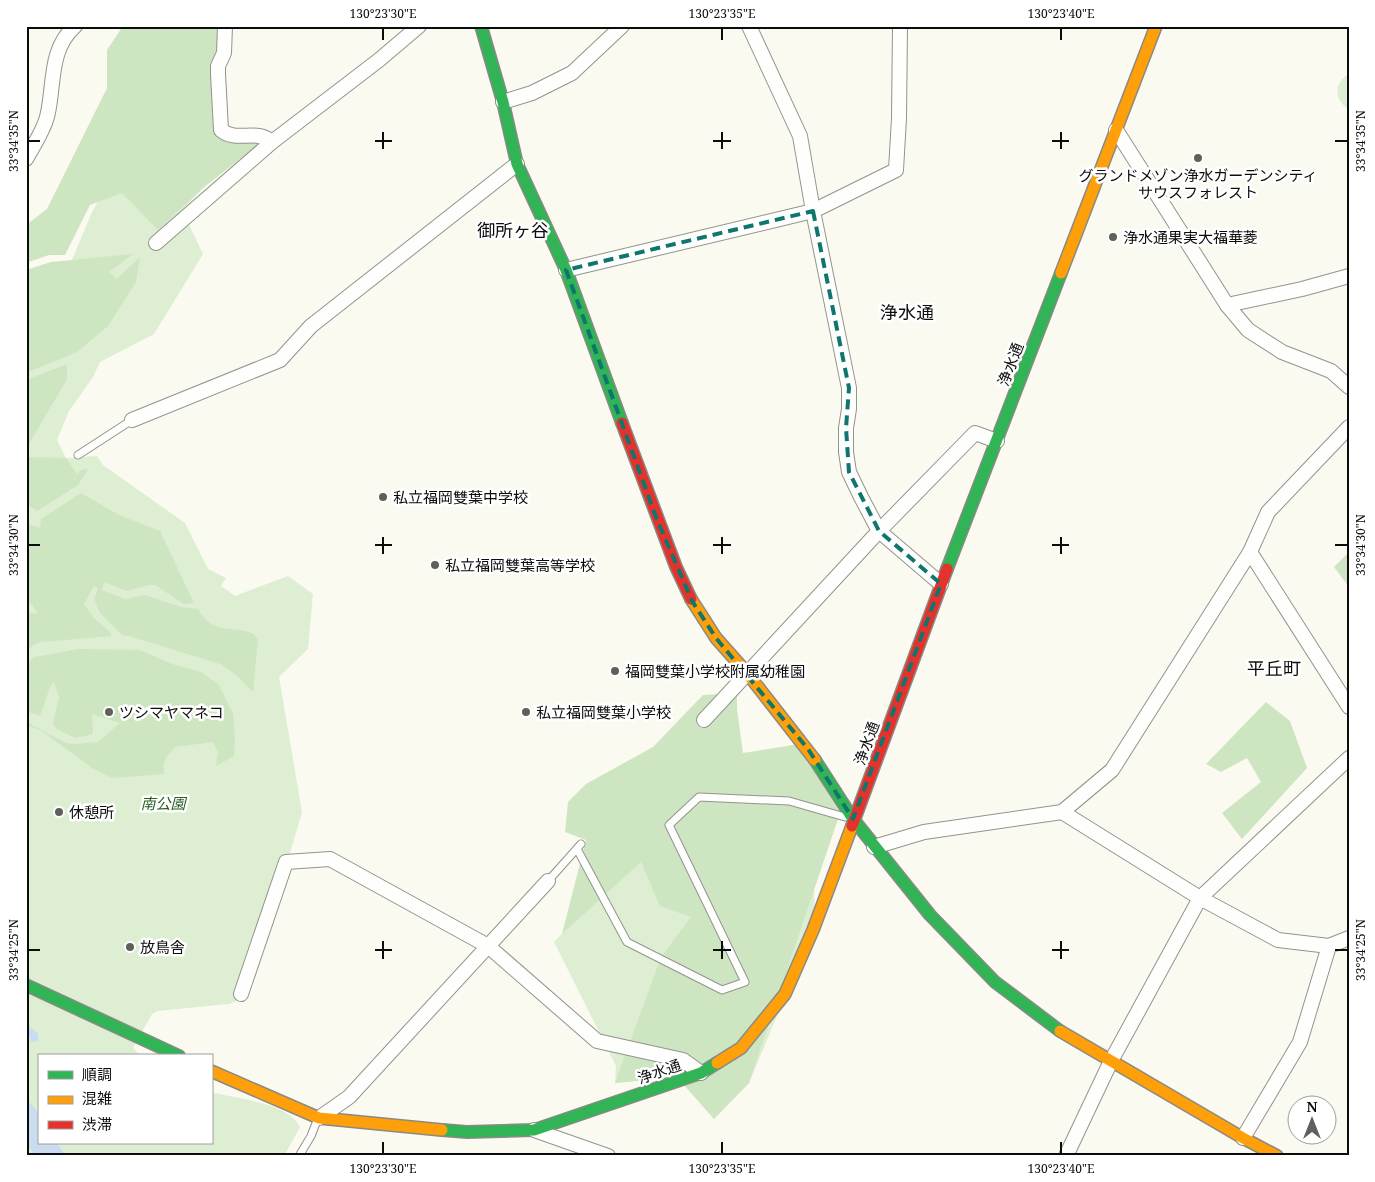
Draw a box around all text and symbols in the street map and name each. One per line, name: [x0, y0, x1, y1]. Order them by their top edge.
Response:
text: 130°23'30"E: [350, 5, 416, 22]
text: 130°23'35"E: [689, 5, 755, 22]
text: 130°23'40"E: [1028, 5, 1094, 22]
text: 33°34'35"N: [5, 110, 22, 172]
text: 33°34'35"N: [1352, 110, 1369, 172]
marker: グランドメゾン浄水ガーデンシティ サウスフォレスト: [1192, 152, 1204, 164]
place label: グランドメゾン浄水ガーデンシティ サウスフォレスト: [1078, 165, 1318, 202]
district label: 御所ヶ谷: [477, 218, 549, 242]
place label: 浄水通果実大福華菱: [1123, 227, 1258, 247]
marker: 浄水通果実大福華菱: [1107, 231, 1119, 243]
district label: 浄水通: [880, 300, 934, 324]
street label: 浄水通: [993, 339, 1027, 389]
place label: 私立福岡雙葉中学校: [393, 487, 528, 507]
marker: 私立福岡雙葉中学校: [377, 491, 389, 503]
text: 33°34'30"N: [5, 514, 22, 576]
text: 33°34'30"N: [1352, 514, 1369, 576]
place label: 私立福岡雙葉高等学校: [445, 555, 595, 575]
marker: 私立福岡雙葉高等学校: [429, 559, 441, 571]
district label: 平丘町: [1247, 656, 1301, 680]
place label: 福岡雙葉小学校附属幼稚園: [625, 661, 805, 681]
marker: 福岡雙葉小学校附属幼稚園: [609, 665, 621, 677]
place label: ツシマヤマネコ: [119, 702, 224, 722]
place label: 私立福岡雙葉小学校: [536, 702, 671, 722]
marker: ツシマヤマネコ: [103, 706, 115, 718]
marker: 私立福岡雙葉小学校: [520, 706, 532, 718]
street label: 浄水通: [849, 718, 883, 768]
park label: 南公園: [140, 793, 187, 813]
place label: 休憩所: [69, 802, 114, 822]
marker: 休憩所: [53, 806, 65, 818]
text: 33°34'25"N: [5, 919, 22, 981]
text: 33°34'25"N: [1352, 919, 1369, 981]
place label: 放鳥舎: [140, 937, 185, 957]
marker: 放鳥舎: [124, 941, 136, 953]
legend: [38, 1054, 212, 1144]
street label: 浄水通: [634, 1054, 684, 1088]
text: 順調: [82, 1064, 112, 1084]
text: 混雑: [82, 1088, 112, 1108]
north arrow: [1288, 1094, 1338, 1144]
text: N: [1306, 1097, 1318, 1116]
text: 渋滞: [82, 1114, 112, 1134]
text: 130°23'30"E: [350, 1160, 416, 1177]
text: 130°23'35"E: [689, 1160, 755, 1177]
text: 130°23'40"E: [1028, 1160, 1094, 1177]

